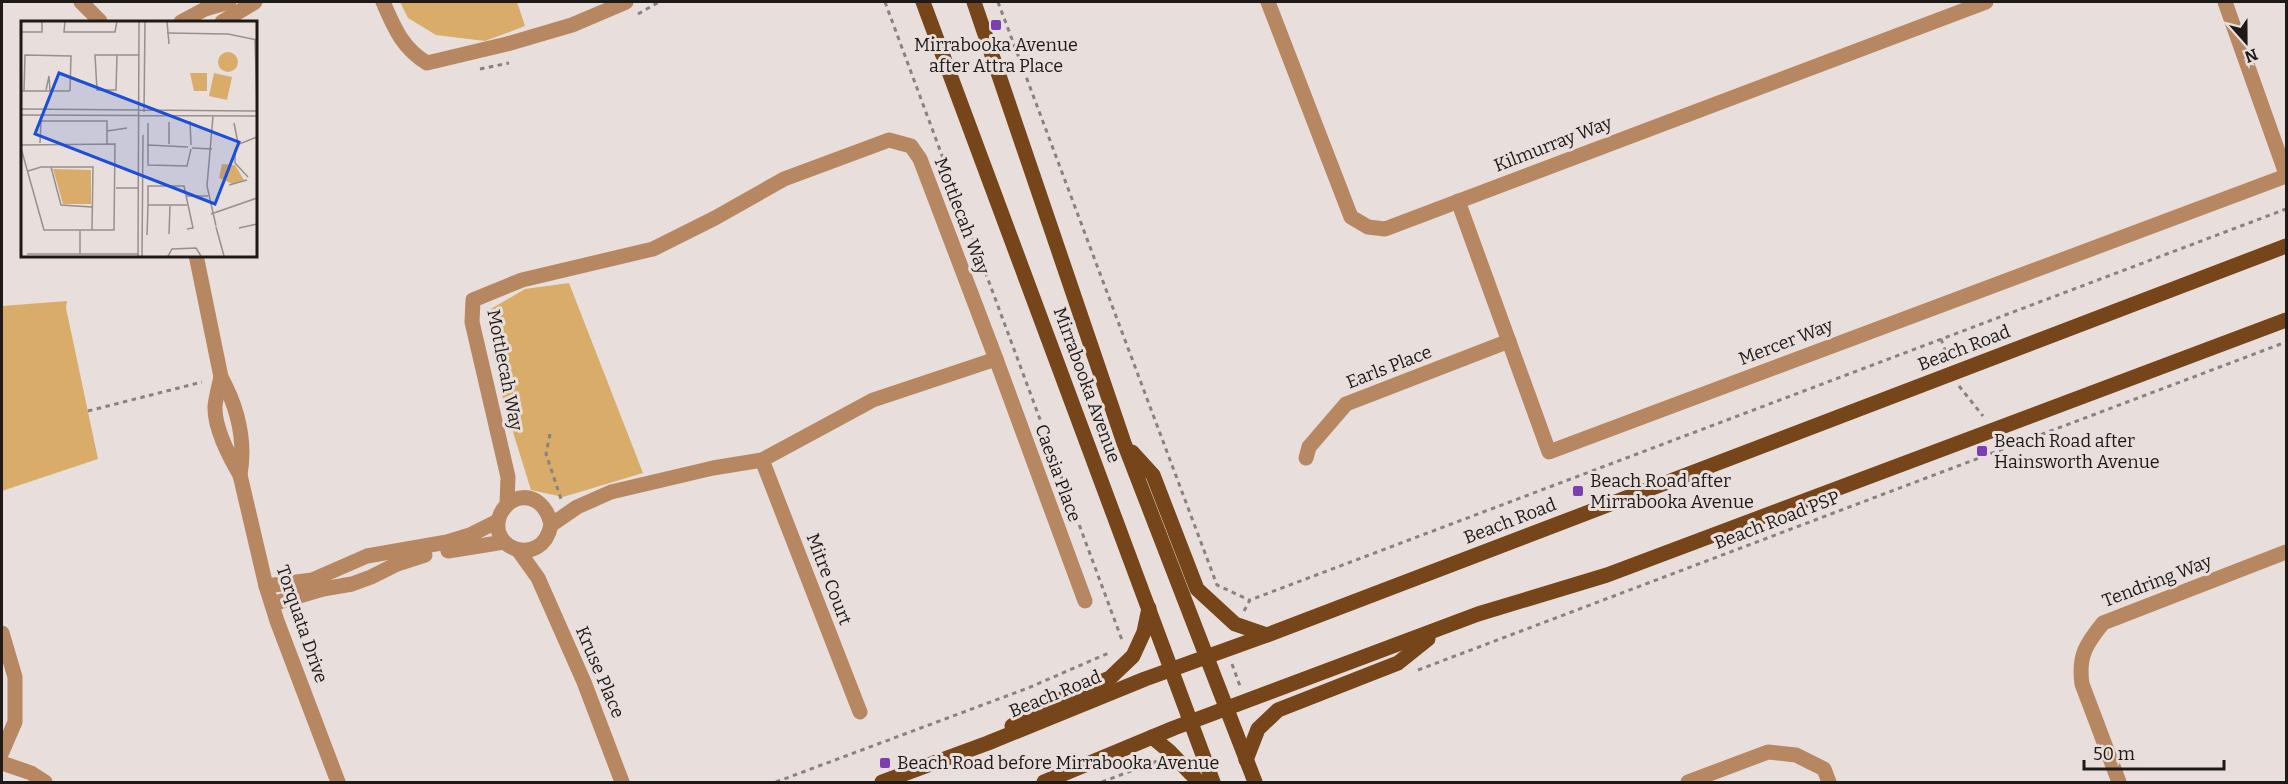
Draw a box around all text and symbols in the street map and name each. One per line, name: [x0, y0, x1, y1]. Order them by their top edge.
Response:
north arrow: [2216, 12, 2276, 72]
marker: Mirrabooka Avenue after Attra Place: [989, 18, 1003, 32]
inset map: [21, 21, 256, 256]
place label: Mirrabooka Avenue after Attra Place: [914, 34, 1078, 77]
text: N: [2242, 44, 2260, 67]
street label: Kilmurray Way: [1491, 111, 1616, 177]
street label: Mottlecah Way: [930, 155, 995, 278]
street label: Mirrabooka Avenue: [1049, 304, 1125, 466]
street label: Mottlecah Way: [482, 307, 528, 433]
street label: Mercer Way: [1736, 314, 1837, 370]
street label: Beach Road: [1915, 320, 2014, 376]
street label: Earls Place: [1343, 341, 1435, 393]
street label: Caesia Place: [1030, 421, 1086, 525]
place label: Beach Road after Hainsworth Avenue: [1994, 430, 2160, 473]
marker: Beach Road after Hainsworth Avenue: [1975, 444, 1989, 458]
place label: Beach Road after Mirrabooka Avenue: [1590, 470, 1754, 513]
marker: Beach Road after Mirrabooka Avenue: [1571, 484, 1585, 498]
street label: Beach Road PSP: [1711, 486, 1843, 554]
street label: Beach Road: [1461, 493, 1560, 549]
street label: Mitre Court: [802, 530, 857, 628]
street label: Tendring Way: [2099, 550, 2215, 612]
street label: Torquata Drive: [272, 562, 332, 686]
street label: Kruse Place: [571, 623, 629, 721]
street label: Beach Road: [1006, 665, 1104, 722]
scale bar: [2084, 733, 2224, 771]
text: 50 m: [2093, 743, 2135, 765]
place label: Beach Road before Mirrabooka Avenue: [897, 752, 1219, 774]
marker: Beach Road before Mirrabooka Avenue: [878, 756, 892, 770]

